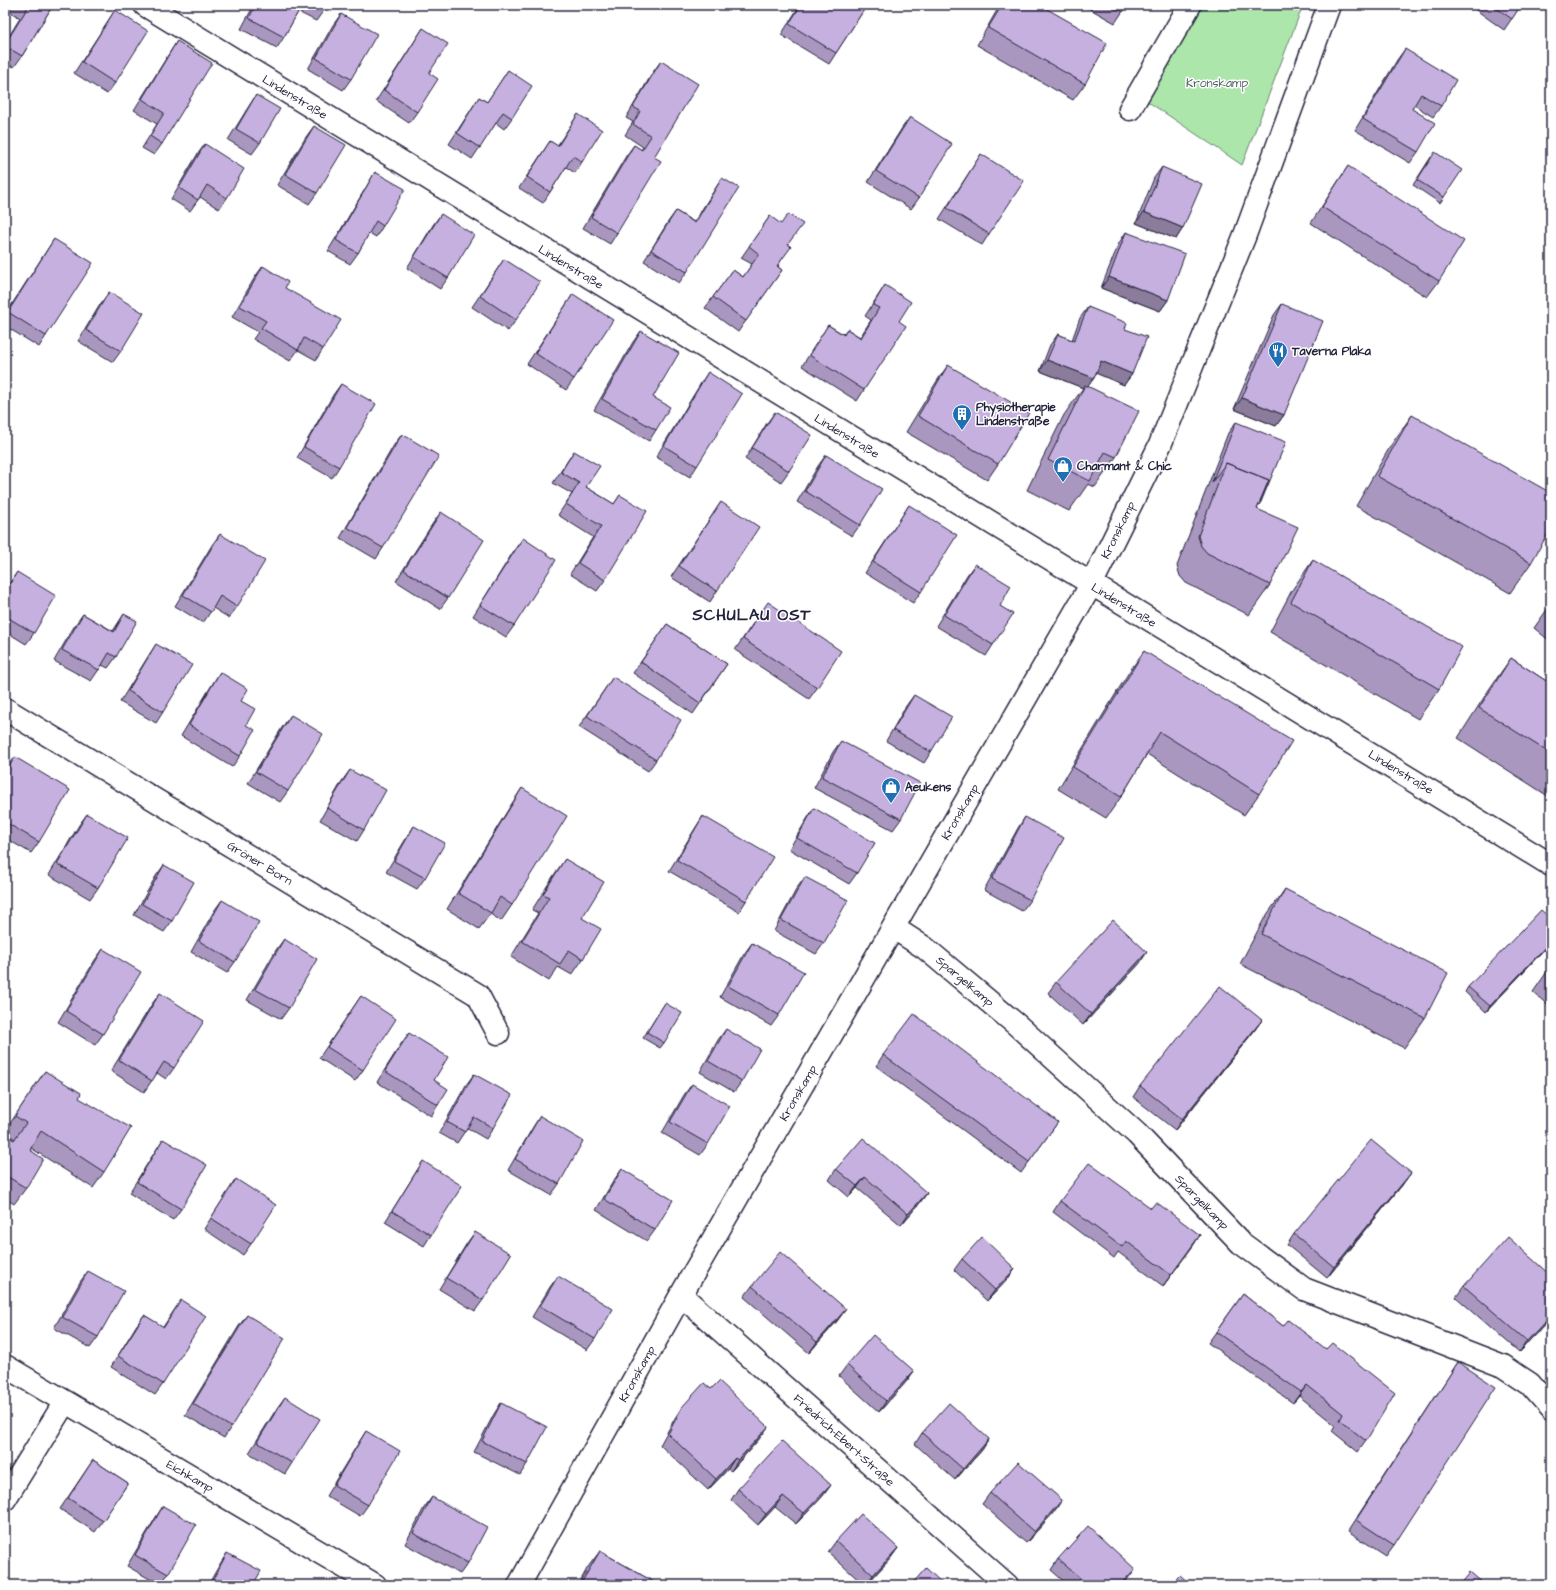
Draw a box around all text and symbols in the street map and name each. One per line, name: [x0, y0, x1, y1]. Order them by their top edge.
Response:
street label: Lindenstraße: [259, 71, 331, 124]
park label: Kronskamp: [1186, 75, 1248, 92]
street label: Lindenstraße: [535, 241, 607, 294]
restaurant icon: Taverna Plaka: [1267, 340, 1289, 368]
place label: Taverna Plaka: [1291, 343, 1372, 360]
place label: Physiotherapie Lindenstraße: [976, 399, 1056, 430]
building icon: Physiotherapie Lindenstraße: [951, 403, 973, 431]
street label: Lindenstraße: [811, 410, 883, 463]
shop icon: Charmant & Chic: [1052, 455, 1074, 483]
place label: Charmant & Chic: [1077, 458, 1172, 475]
street label: Kronskamp: [1097, 498, 1140, 562]
street label: Lindenstraße: [1088, 579, 1160, 632]
district label: SCHULAU OST: [692, 604, 812, 626]
street label: Lindenstraße: [1365, 746, 1437, 799]
shop icon: Aeukens: [880, 776, 902, 804]
place label: Aeukens: [905, 779, 951, 796]
street label: Kronskamp: [938, 781, 983, 843]
street label: Gröner Born: [224, 837, 296, 890]
street label: Spargelkamp: [931, 952, 998, 1012]
street label: Kronskamp: [776, 1062, 821, 1124]
street label: Spargelkamp: [1170, 1171, 1233, 1235]
street label: Kronskamp: [615, 1343, 660, 1406]
street label: Friedrich-Ebert-Straße: [789, 1390, 898, 1491]
street label: Eichkamp: [163, 1456, 217, 1497]

